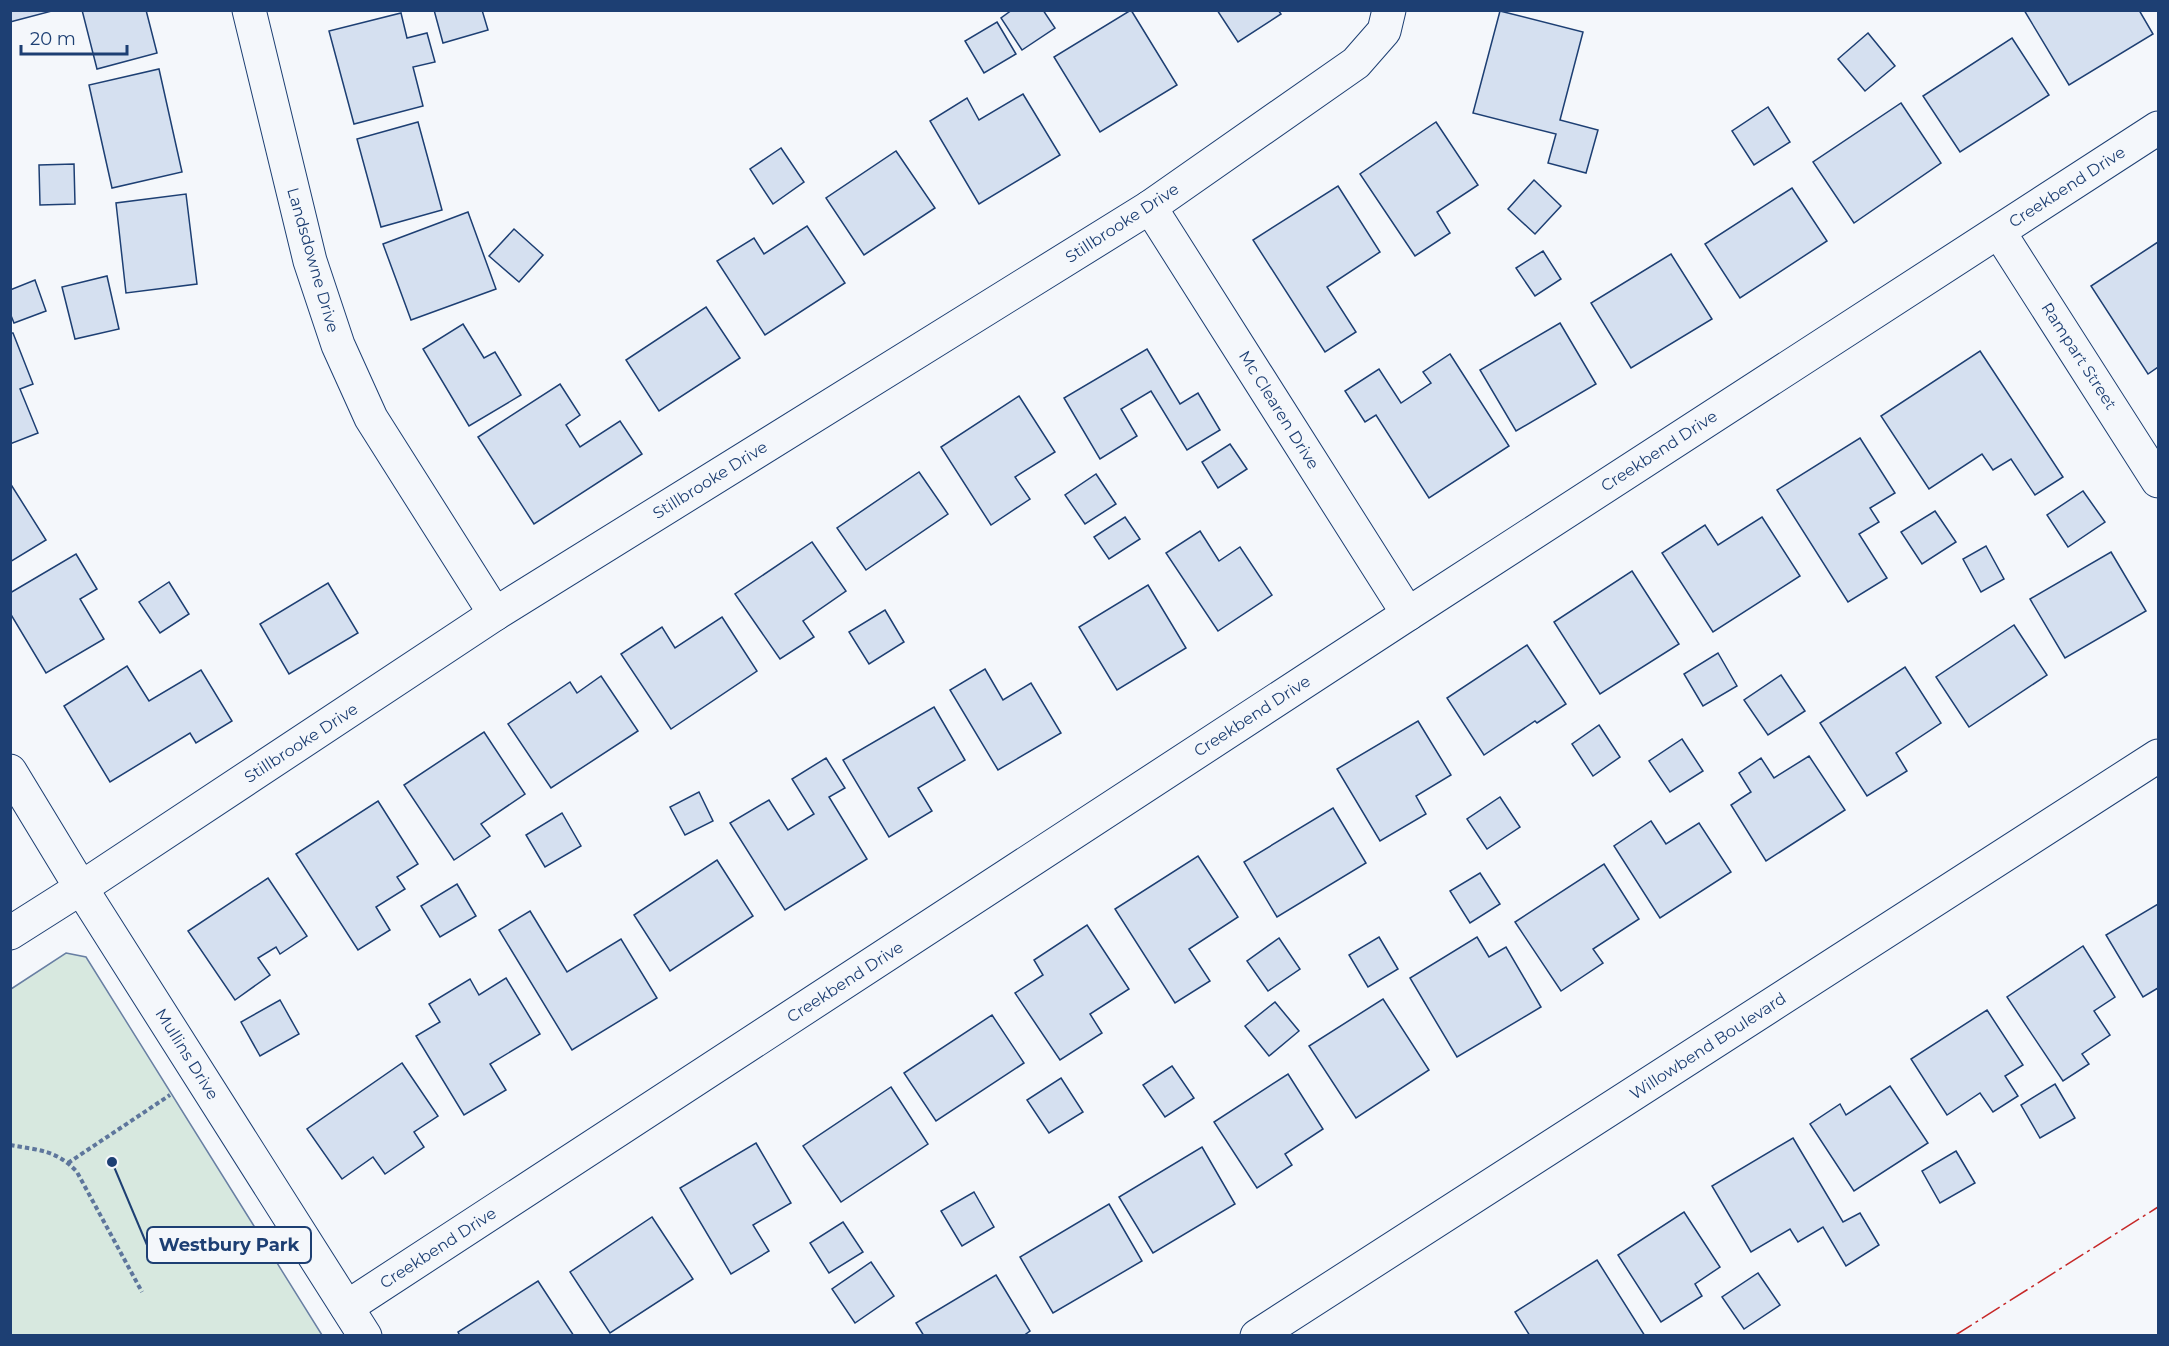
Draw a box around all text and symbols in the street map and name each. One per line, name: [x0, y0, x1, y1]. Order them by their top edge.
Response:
scale bar: [21, 18, 128, 56]
text: 20 m: [30, 28, 76, 50]
street label: Creekbend Drive: [2005, 142, 2129, 232]
street label: Stillbrooke Drive: [1062, 179, 1182, 267]
street label: Landsdowne Drive: [283, 185, 343, 335]
street label: Rampart Street: [2037, 299, 2121, 414]
street label: Mc Clearen Drive: [1235, 347, 1323, 473]
street label: Creekbend Drive: [1597, 406, 1721, 496]
street label: Stillbrooke Drive: [649, 437, 771, 523]
street label: Creekbend Drive: [1190, 671, 1314, 761]
street label: Stillbrooke Drive: [241, 699, 361, 787]
street label: Creekbend Drive: [783, 937, 907, 1027]
street label: Willowbend Boulevard: [1626, 988, 1790, 1104]
street label: Mullins Drive: [151, 1005, 223, 1103]
street label: Creekbend Drive: [376, 1203, 500, 1293]
callout: Westbury Park: [147, 1227, 311, 1263]
text: Westbury Park: [159, 1234, 299, 1256]

